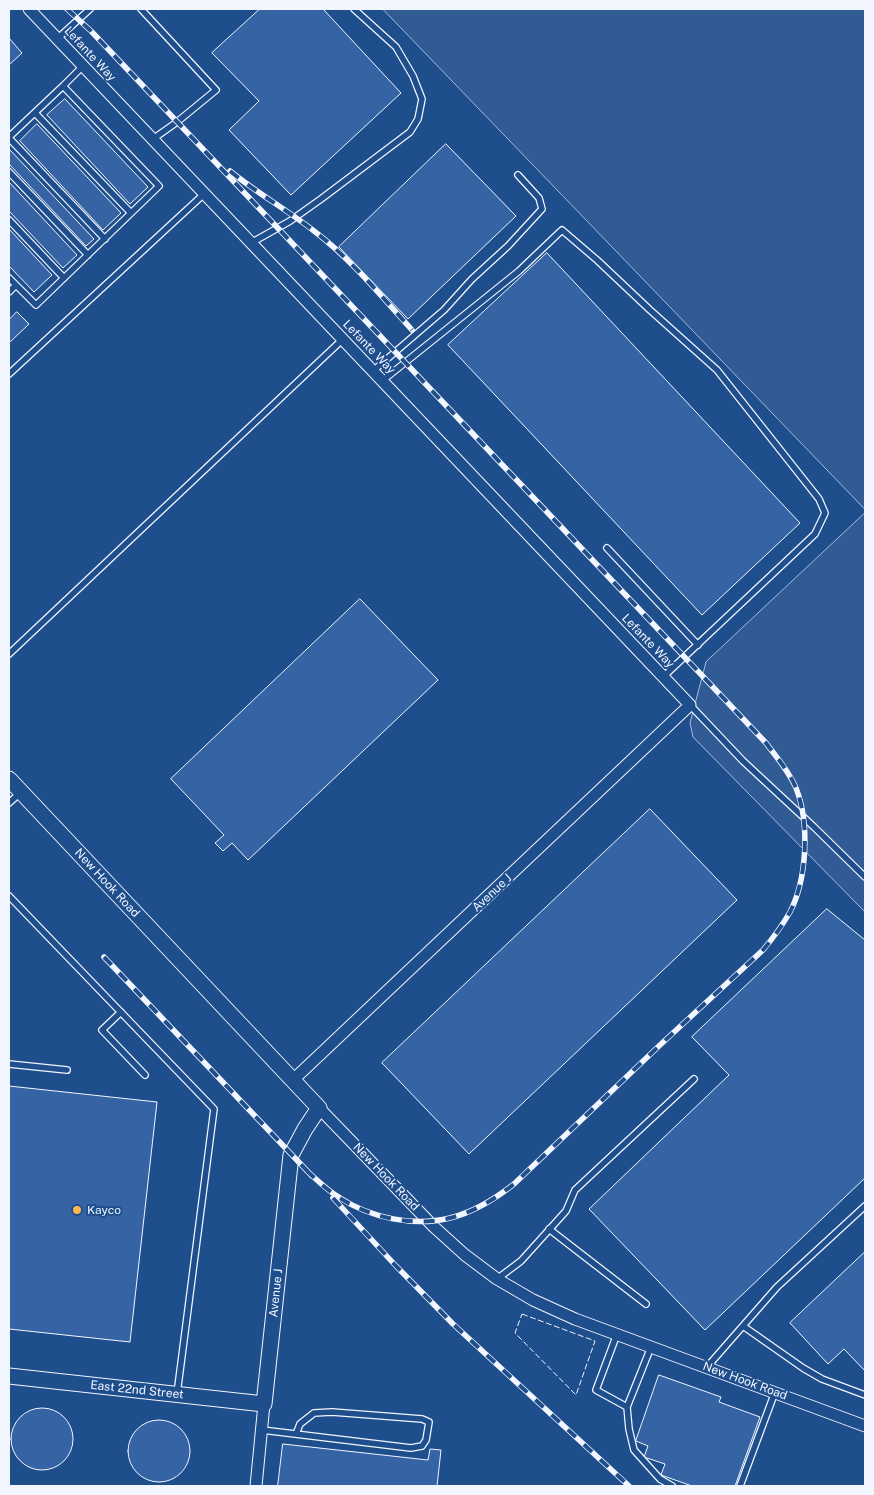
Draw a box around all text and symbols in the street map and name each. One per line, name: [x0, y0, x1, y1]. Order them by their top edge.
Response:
street label: Lefante Way: [61, 24, 119, 84]
street label: Lefante Way: [340, 317, 398, 377]
street label: Lefante Way: [619, 611, 677, 671]
street label: New Hook Road: [71, 846, 143, 920]
street label: Avenue J: [469, 871, 515, 915]
street label: New Hook Road: [350, 1140, 422, 1214]
place label: Kayco: [87, 1203, 121, 1217]
marker: Kayco: [71, 1204, 83, 1216]
street label: Avenue J: [266, 1268, 286, 1318]
street label: New Hook Road: [701, 1359, 789, 1403]
street label: East 22nd Street: [90, 1378, 184, 1402]

